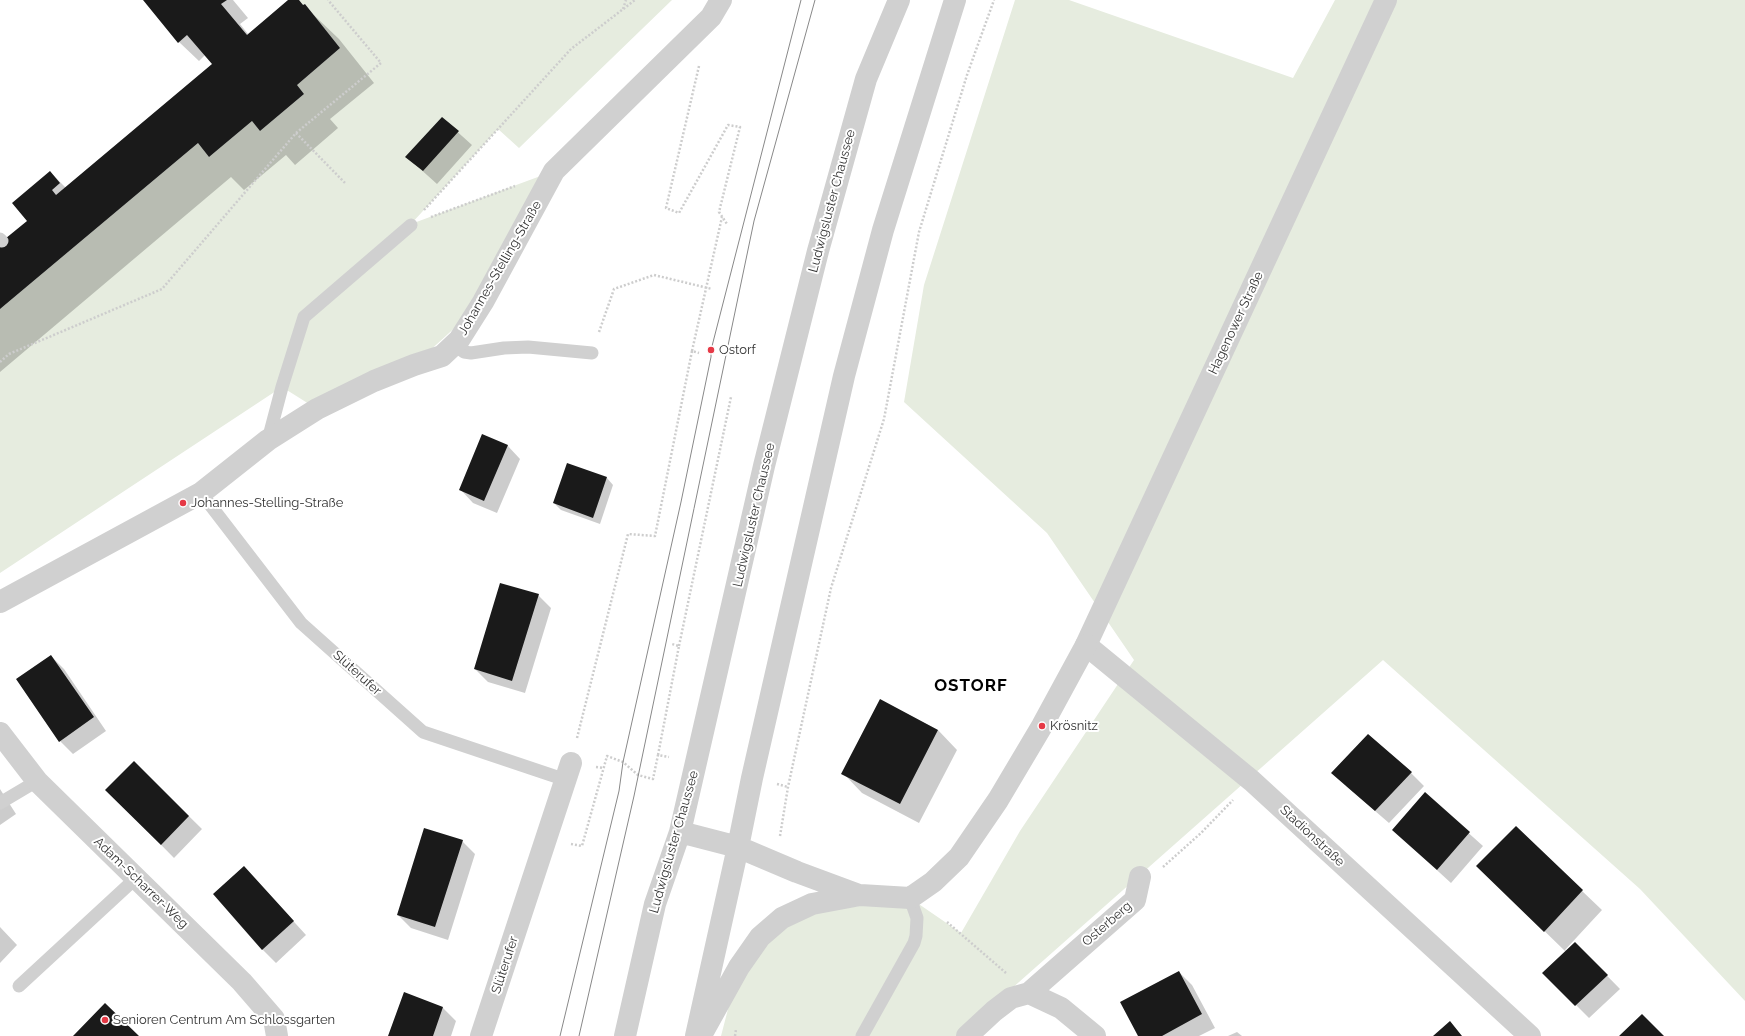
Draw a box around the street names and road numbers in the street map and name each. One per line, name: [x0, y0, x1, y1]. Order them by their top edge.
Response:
street label: Ludwigsluster Chaussee: [805, 128, 859, 274]
street label: Johannes-Stelling-Straße: [455, 198, 545, 338]
street label: Hagenower Straße: [1205, 269, 1267, 377]
street label: Ludwigsluster Chaussee: [730, 441, 778, 589]
street label: Slüterufer: [330, 647, 384, 699]
street label: Ludwigsluster Chaussee: [646, 769, 702, 915]
street label: Stadionstraße: [1277, 802, 1347, 870]
street label: Adam-Scharrer-Weg: [91, 834, 191, 932]
street label: Osterberg: [1079, 898, 1135, 950]
street label: Slüterufer: [488, 934, 522, 996]

